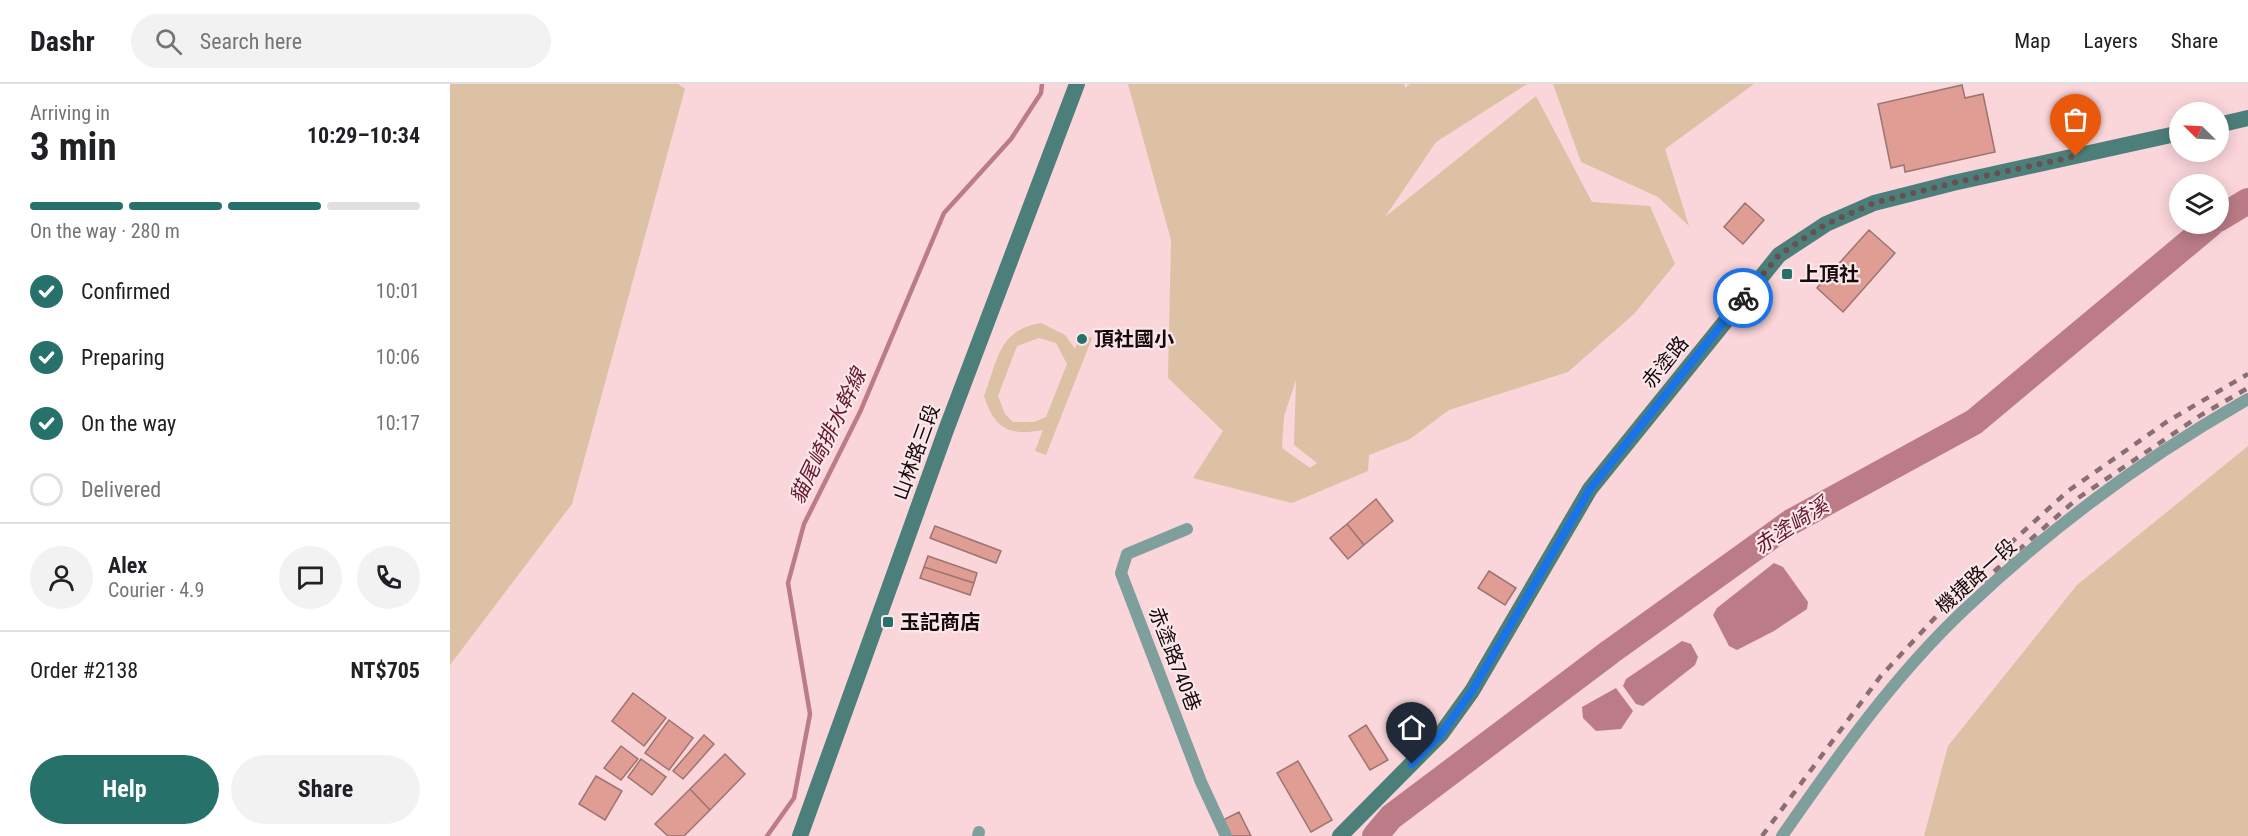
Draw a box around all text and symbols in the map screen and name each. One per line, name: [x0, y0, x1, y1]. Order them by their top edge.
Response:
search box: [131, 14, 551, 68]
text: Dashr: [30, 25, 95, 58]
icon: search: [152, 25, 185, 58]
text: Search here: [200, 29, 302, 54]
text: Map: [2014, 29, 2051, 53]
text: Layers: [2084, 29, 2138, 53]
text: Share: [2171, 29, 2218, 53]
pin: [2050, 94, 2101, 156]
text: Arriving in: [30, 101, 110, 125]
north arrow: [2169, 102, 2229, 162]
map controls: [2169, 102, 2229, 234]
icon: bag: [2059, 103, 2092, 136]
text: 10:29–10:34: [307, 123, 420, 148]
text: 3 min: [30, 124, 117, 170]
button: layers: [2169, 174, 2229, 234]
text: On the way · 280 m: [30, 219, 180, 243]
place label: 上頂社: [1799, 262, 1859, 286]
marker: 上頂社: [1780, 267, 1794, 281]
courier: [1713, 268, 1773, 328]
icon: check: [30, 275, 63, 308]
text: Confirmed: [81, 279, 170, 304]
text: 10:01: [376, 279, 420, 303]
icon: bike: [1727, 282, 1760, 315]
place label: 頂社國小: [1094, 327, 1174, 351]
street label: 赤塗路: [1637, 331, 1693, 393]
marker: 頂社國小: [1075, 332, 1089, 346]
icon: check: [30, 341, 63, 374]
text: Preparing: [81, 345, 165, 370]
text: 10:06: [376, 345, 420, 369]
water label: 貓尾崎排水幹線: [785, 363, 872, 507]
street label: 山林路三段: [888, 401, 944, 503]
icon: check: [30, 407, 63, 440]
text: On the way: [81, 411, 176, 436]
text: 10:17: [376, 411, 420, 435]
text: Delivered: [81, 477, 161, 502]
water label: 赤塗崎溪: [1749, 491, 1835, 559]
street label: 機捷路一段: [1931, 534, 2021, 618]
button: person: [30, 546, 93, 609]
button: chat: [279, 546, 342, 609]
button: phone: [357, 546, 420, 609]
text: Alex: [108, 553, 147, 578]
text: Courier · 4.9: [108, 578, 204, 602]
street label: 赤塗路740巷: [1144, 604, 1206, 714]
place label: 玉記商店: [900, 610, 980, 634]
marker: 玉記商店: [881, 615, 895, 629]
text: Order #2138: [30, 658, 138, 683]
text: NT$705: [350, 658, 420, 683]
pin: [1386, 702, 1437, 764]
icon: home: [1395, 711, 1428, 744]
button: Help: [30, 755, 219, 824]
button: Share: [231, 755, 420, 824]

